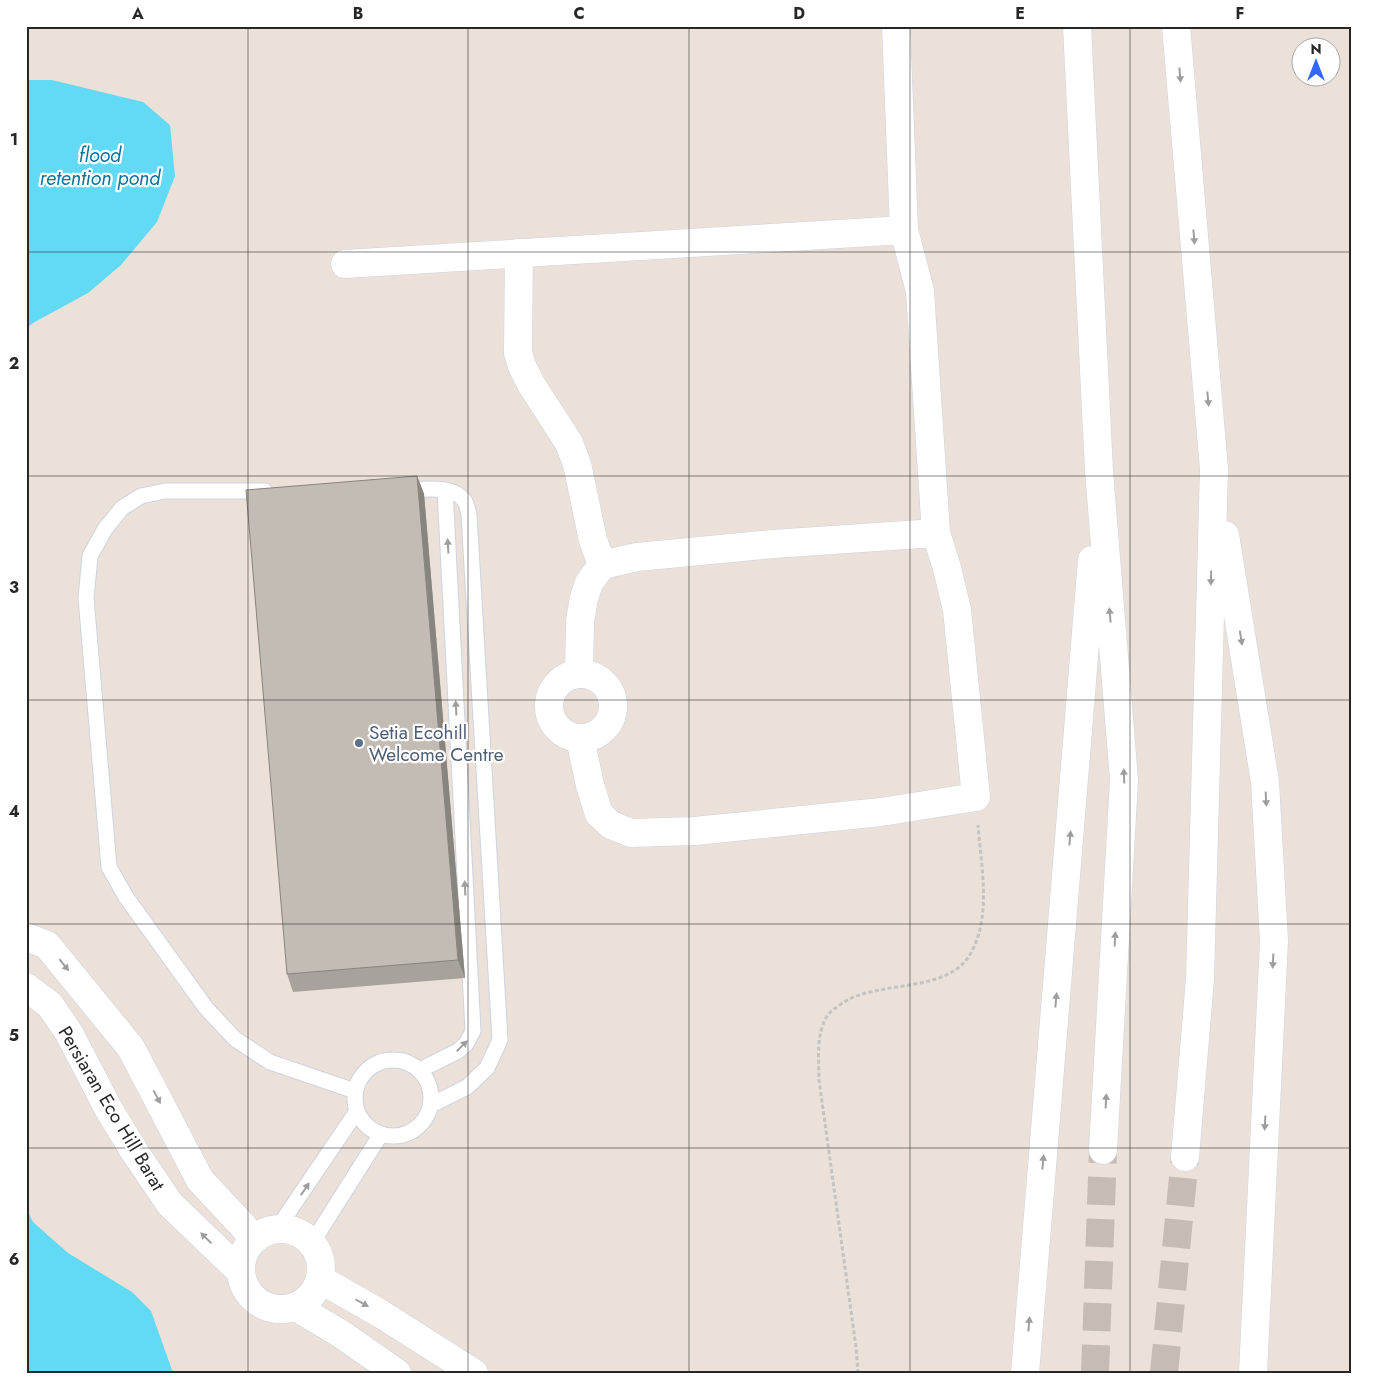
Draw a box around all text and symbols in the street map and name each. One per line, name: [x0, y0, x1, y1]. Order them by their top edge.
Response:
text: A: [131, 2, 144, 25]
text: B: [353, 2, 363, 25]
text: C: [573, 2, 585, 25]
text: D: [793, 2, 805, 25]
text: E: [1015, 2, 1025, 25]
text: F: [1236, 2, 1244, 25]
north arrow: [1290, 38, 1340, 88]
text: N: [1310, 39, 1322, 59]
one-way arrow: [1176, 67, 1184, 83]
text: 1: [10, 128, 18, 151]
water label: flood retention pond: [40, 141, 161, 193]
one-way arrow: [1190, 229, 1198, 245]
text: 2: [9, 352, 19, 375]
one-way arrow: [1204, 391, 1212, 407]
one-way arrow: [444, 537, 452, 553]
one-way arrow: [1207, 571, 1215, 587]
text: 3: [9, 576, 19, 599]
one-way arrow: [1106, 606, 1114, 622]
one-way arrow: [1238, 630, 1246, 646]
one-way arrow: [452, 700, 460, 716]
place label: Setia Ecohill Welcome Centre: [369, 719, 504, 768]
marker: Setia Ecohill Welcome Centre: [353, 737, 365, 749]
one-way arrow: [1119, 768, 1127, 784]
one-way arrow: [1262, 791, 1270, 807]
text: 4: [8, 800, 20, 823]
one-way arrow: [1066, 830, 1074, 846]
one-way arrow: [461, 880, 469, 896]
one-way arrow: [1112, 930, 1120, 946]
one-way arrow: [1268, 953, 1276, 969]
one-way arrow: [58, 958, 69, 971]
one-way arrow: [1052, 992, 1060, 1008]
street label: Persiaran Eco Hill Barat: [52, 1021, 172, 1196]
text: 5: [9, 1024, 19, 1047]
one-way arrow: [456, 1040, 468, 1052]
one-way arrow: [153, 1090, 161, 1104]
one-way arrow: [1102, 1093, 1110, 1109]
one-way arrow: [1260, 1115, 1268, 1131]
one-way arrow: [1039, 1154, 1047, 1170]
one-way arrow: [300, 1182, 310, 1196]
one-way arrow: [200, 1232, 212, 1244]
text: 6: [9, 1248, 19, 1271]
one-way arrow: [355, 1299, 370, 1307]
one-way arrow: [1025, 1316, 1033, 1332]

